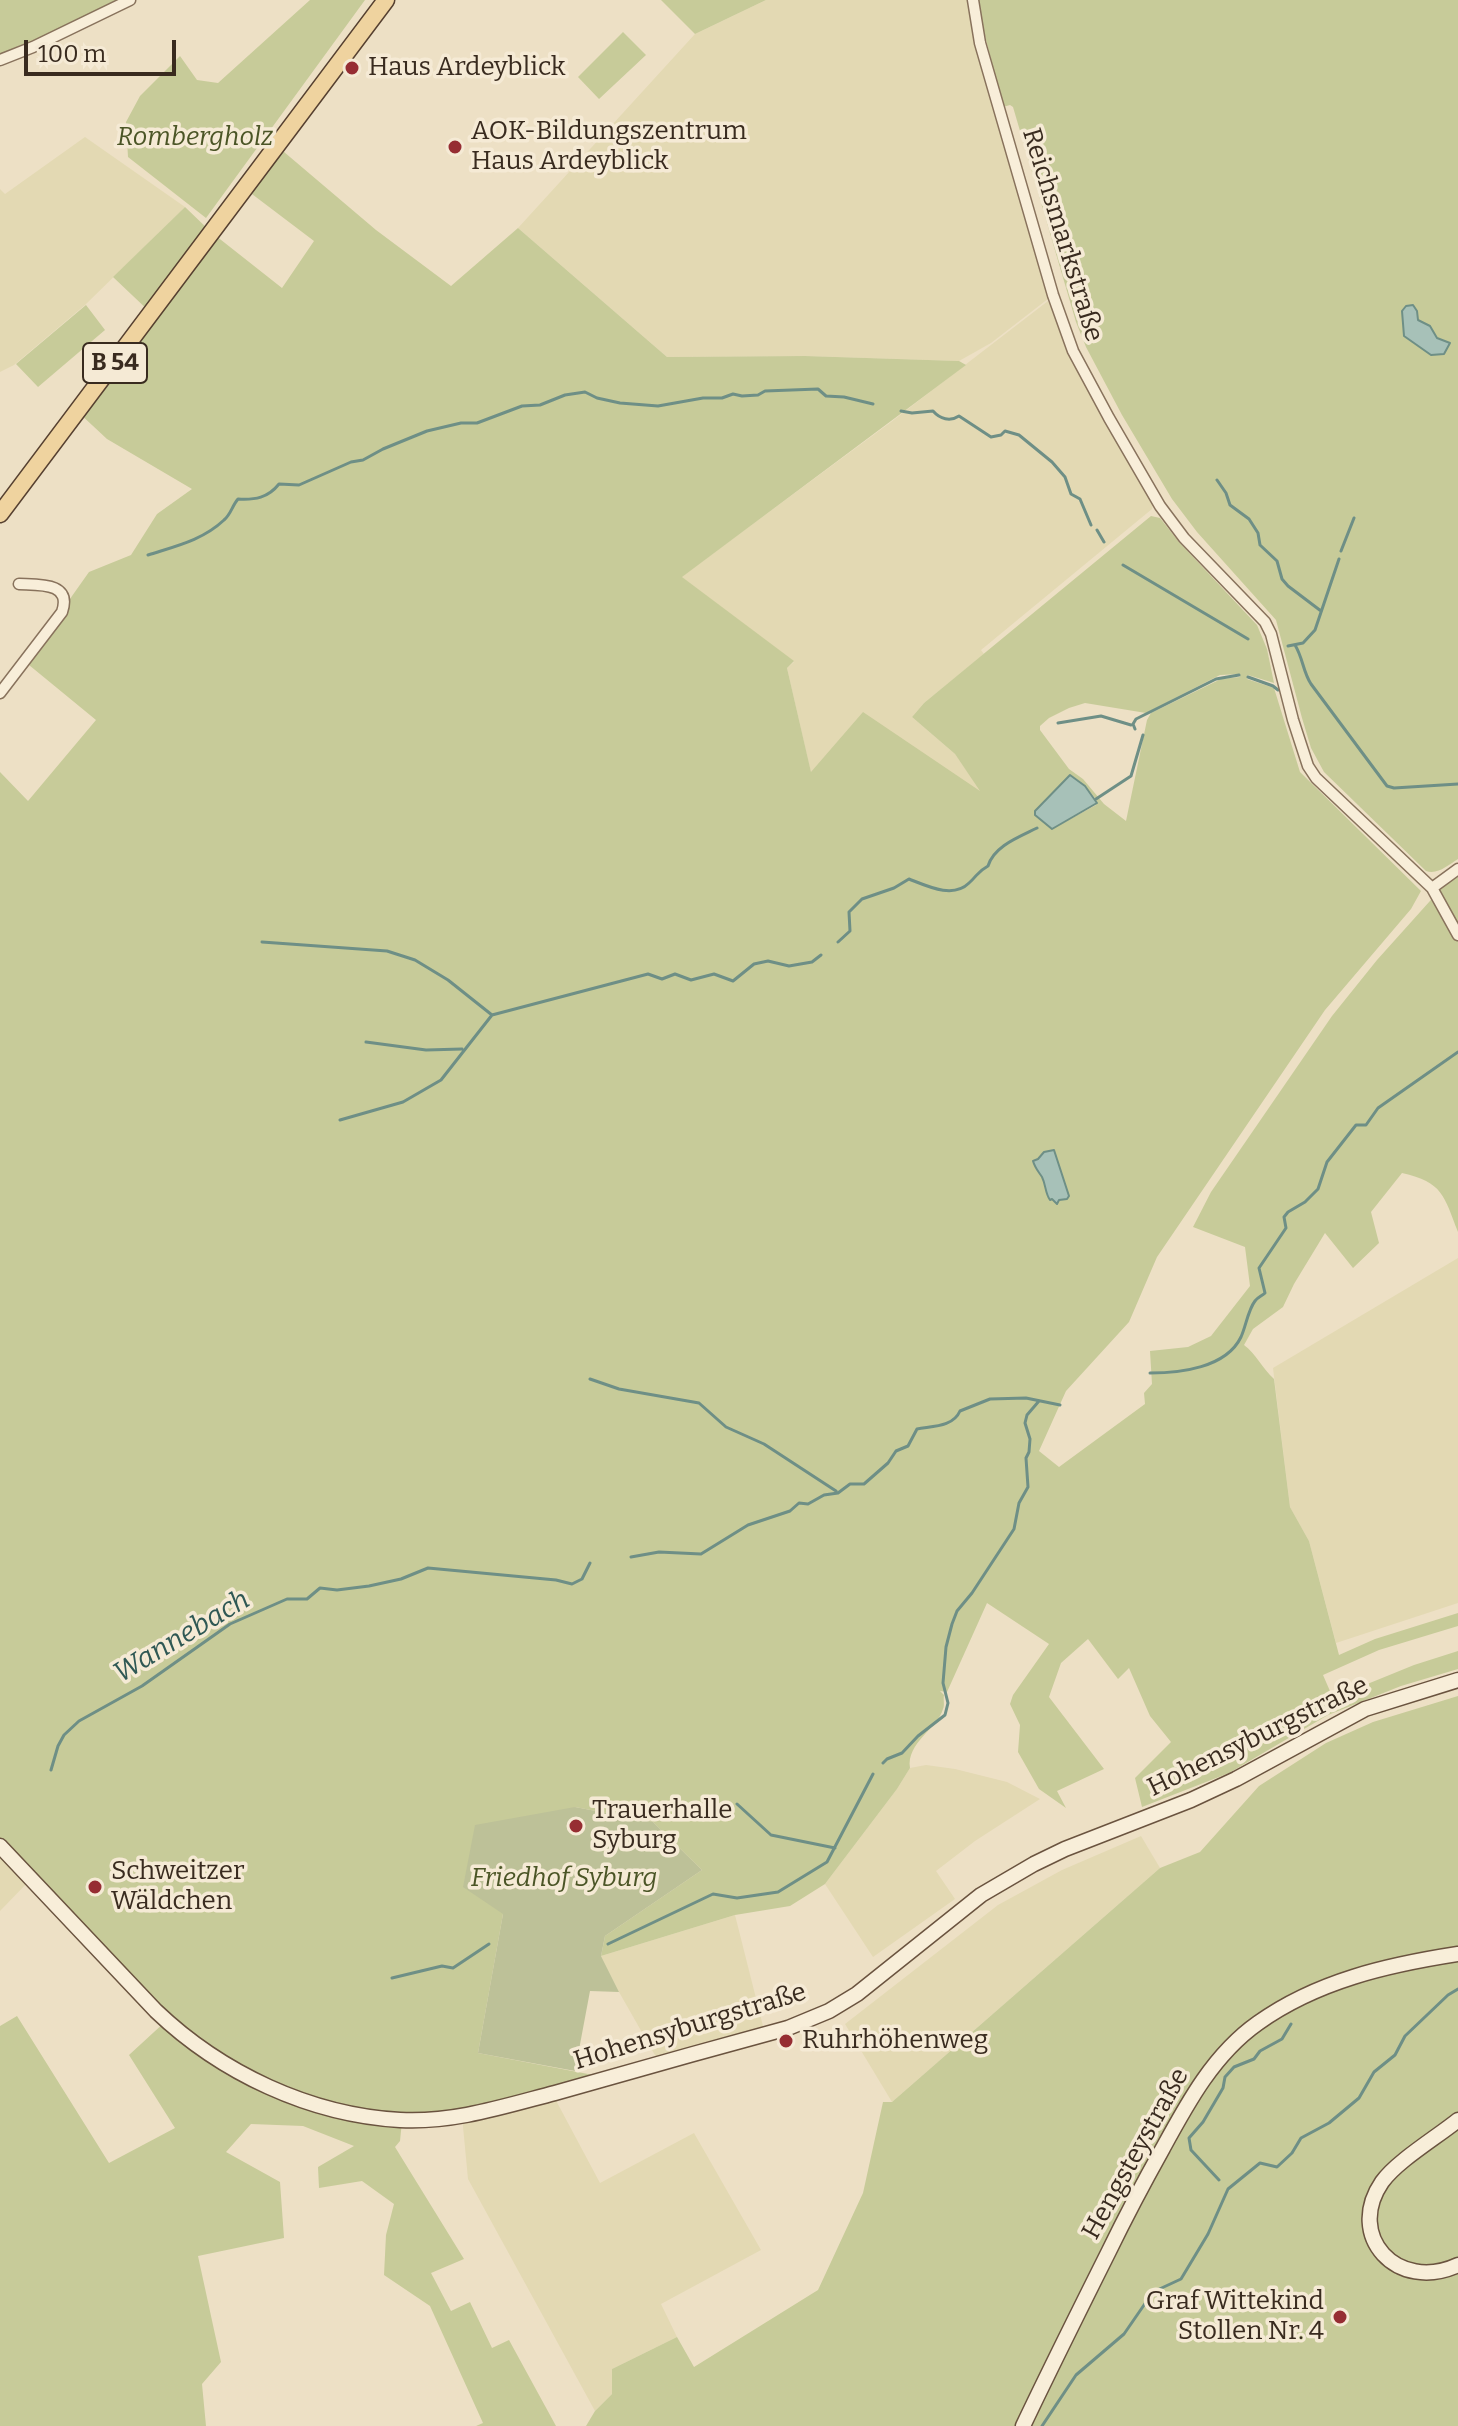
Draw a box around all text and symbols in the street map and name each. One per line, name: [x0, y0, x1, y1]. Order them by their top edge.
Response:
scale bar: [28, 24, 180, 74]
text: 100 m: [38, 40, 106, 68]
place label: Haus Ardeyblick: [368, 52, 565, 84]
marker: Haus Ardeyblick: [343, 59, 361, 77]
place label: AOK-Bildungszentrum Haus Ardeyblick: [471, 116, 747, 178]
park label: Rombergholz: [117, 122, 273, 154]
street label: Reichsmarkstraße: [1015, 124, 1109, 346]
marker: AOK-Bildungszentrum Haus Ardeyblick: [446, 138, 464, 156]
road number: B 54: [83, 343, 147, 383]
water label: Wannebach: [108, 1583, 256, 1691]
street label: Hohensyburgstraße: [1143, 1670, 1373, 1804]
place label: Trauerhalle Syburg: [592, 1795, 732, 1856]
marker: Trauerhalle Syburg: [567, 1817, 585, 1835]
place label: Schweitzer Wäldchen: [111, 1856, 245, 1918]
park label: Friedhof Syburg: [471, 1863, 657, 1895]
marker: Schweitzer Wäldchen: [86, 1878, 104, 1896]
street label: Hohensyburgstraße: [570, 1977, 810, 2077]
place label: Ruhrhöhenweg: [802, 2025, 988, 2057]
marker: Ruhrhöhenweg: [777, 2032, 795, 2050]
street label: Hengsteystraße: [1076, 2063, 1196, 2245]
place label: Graf Wittekind Stollen Nr. 4: [1146, 2286, 1324, 2348]
marker: Graf Wittekind Stollen Nr. 4: [1331, 2308, 1349, 2326]

